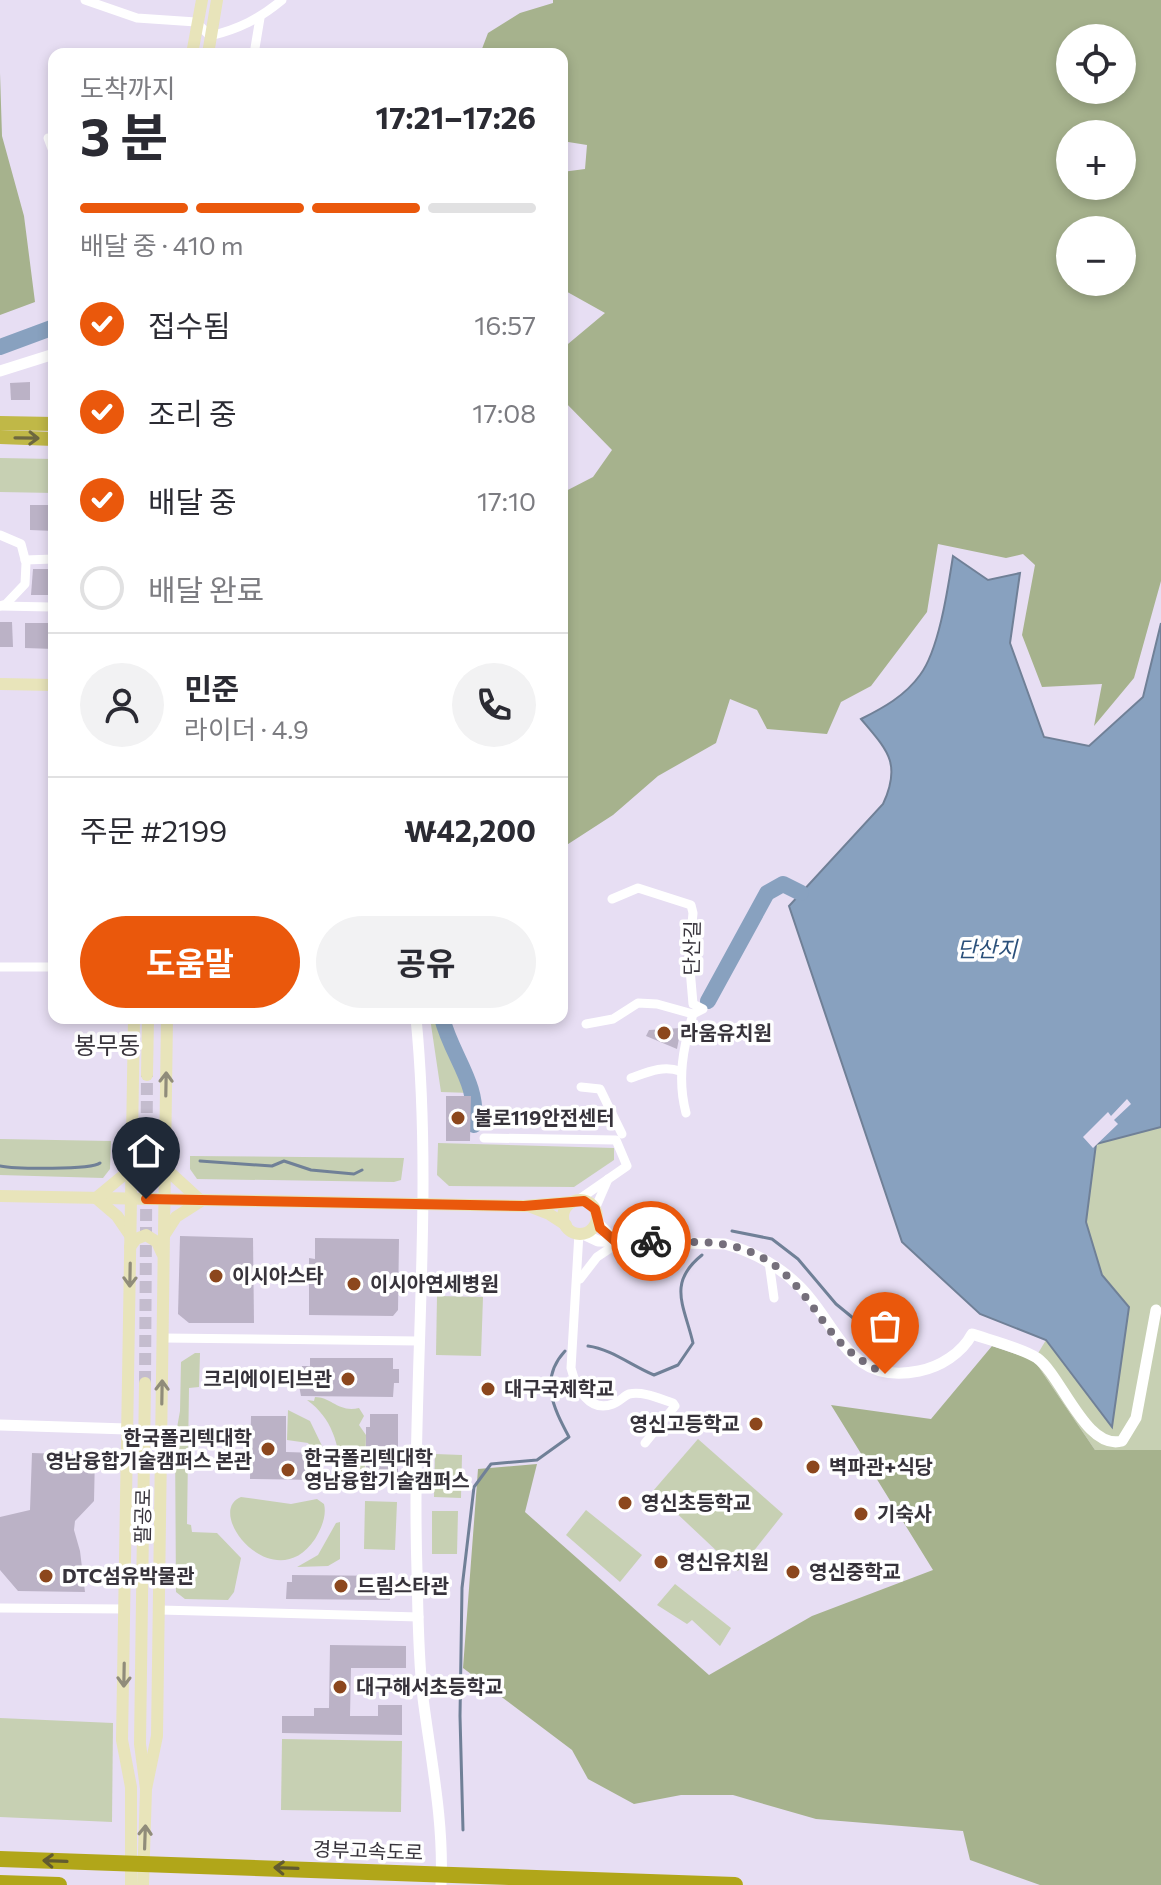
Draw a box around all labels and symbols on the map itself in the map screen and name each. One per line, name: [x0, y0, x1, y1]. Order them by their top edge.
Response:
one-way arrow: [13, 430, 40, 446]
street label: 단산길: [679, 920, 703, 976]
water label: 단산지: [957, 935, 1019, 962]
place label: 라움유치원: [680, 1020, 772, 1044]
marker: 라움유치원: [655, 1024, 673, 1042]
district label: 봉무동: [74, 1030, 140, 1059]
one-way arrow: [158, 1071, 174, 1098]
place label: 불로119안전센터: [474, 1105, 615, 1129]
marker: 불로119안전센터: [449, 1109, 467, 1127]
pin: [112, 1117, 180, 1199]
courier: [611, 1201, 691, 1281]
one-way arrow: [122, 1261, 137, 1288]
place label: 이시아스타: [232, 1263, 324, 1287]
marker: 이시아스타: [207, 1267, 225, 1285]
place label: 이시아연세병원: [370, 1271, 499, 1295]
marker: 이시아연세병원: [345, 1275, 363, 1293]
pin: [851, 1292, 919, 1374]
place label: 크리에이티브관: [203, 1366, 333, 1390]
marker: 크리에이티브관: [339, 1370, 357, 1388]
place label: 대구국제학교: [504, 1376, 614, 1400]
one-way arrow: [154, 1379, 170, 1406]
marker: 대구국제학교: [479, 1380, 497, 1398]
place label: 영신고등학교: [630, 1411, 740, 1435]
marker: 영신고등학교: [747, 1415, 765, 1433]
place label: 한국폴리텍대학 영남융합기술캠퍼스 본관: [46, 1425, 253, 1472]
marker: 한국폴리텍대학 영남융합기술캠퍼스 본관: [259, 1440, 277, 1458]
place label: 한국폴리텍대학 영남융합기술캠퍼스: [304, 1445, 470, 1492]
place label: 벽파관+식당: [829, 1454, 933, 1478]
marker: 벽파관+식당: [804, 1458, 822, 1476]
marker: 한국폴리텍대학 영남융합기술캠퍼스: [279, 1461, 297, 1479]
street label: 팔공로: [130, 1488, 154, 1544]
place label: 영신초등학교: [641, 1490, 751, 1514]
marker: 영신초등학교: [616, 1494, 634, 1512]
place label: 기숙사: [877, 1501, 932, 1525]
marker: 기숙사: [852, 1505, 870, 1523]
place label: 영신유치원: [677, 1549, 769, 1573]
marker: 영신유치원: [652, 1553, 670, 1571]
place label: 영신중학교: [809, 1559, 901, 1583]
place label: DTC섬유박물관: [62, 1563, 195, 1587]
marker: 영신중학교: [784, 1563, 802, 1581]
marker: DTC섬유박물관: [37, 1567, 55, 1585]
place label: 드림스타관: [357, 1573, 450, 1597]
marker: 드림스타관: [332, 1577, 350, 1595]
one-way arrow: [116, 1661, 131, 1688]
place label: 대구해서초등학교: [356, 1674, 503, 1698]
marker: 대구해서초등학교: [331, 1678, 349, 1696]
one-way arrow: [137, 1824, 152, 1851]
street label: 경부고속도로: [312, 1836, 424, 1864]
one-way arrow: [42, 1853, 69, 1868]
one-way arrow: [273, 1861, 300, 1876]

